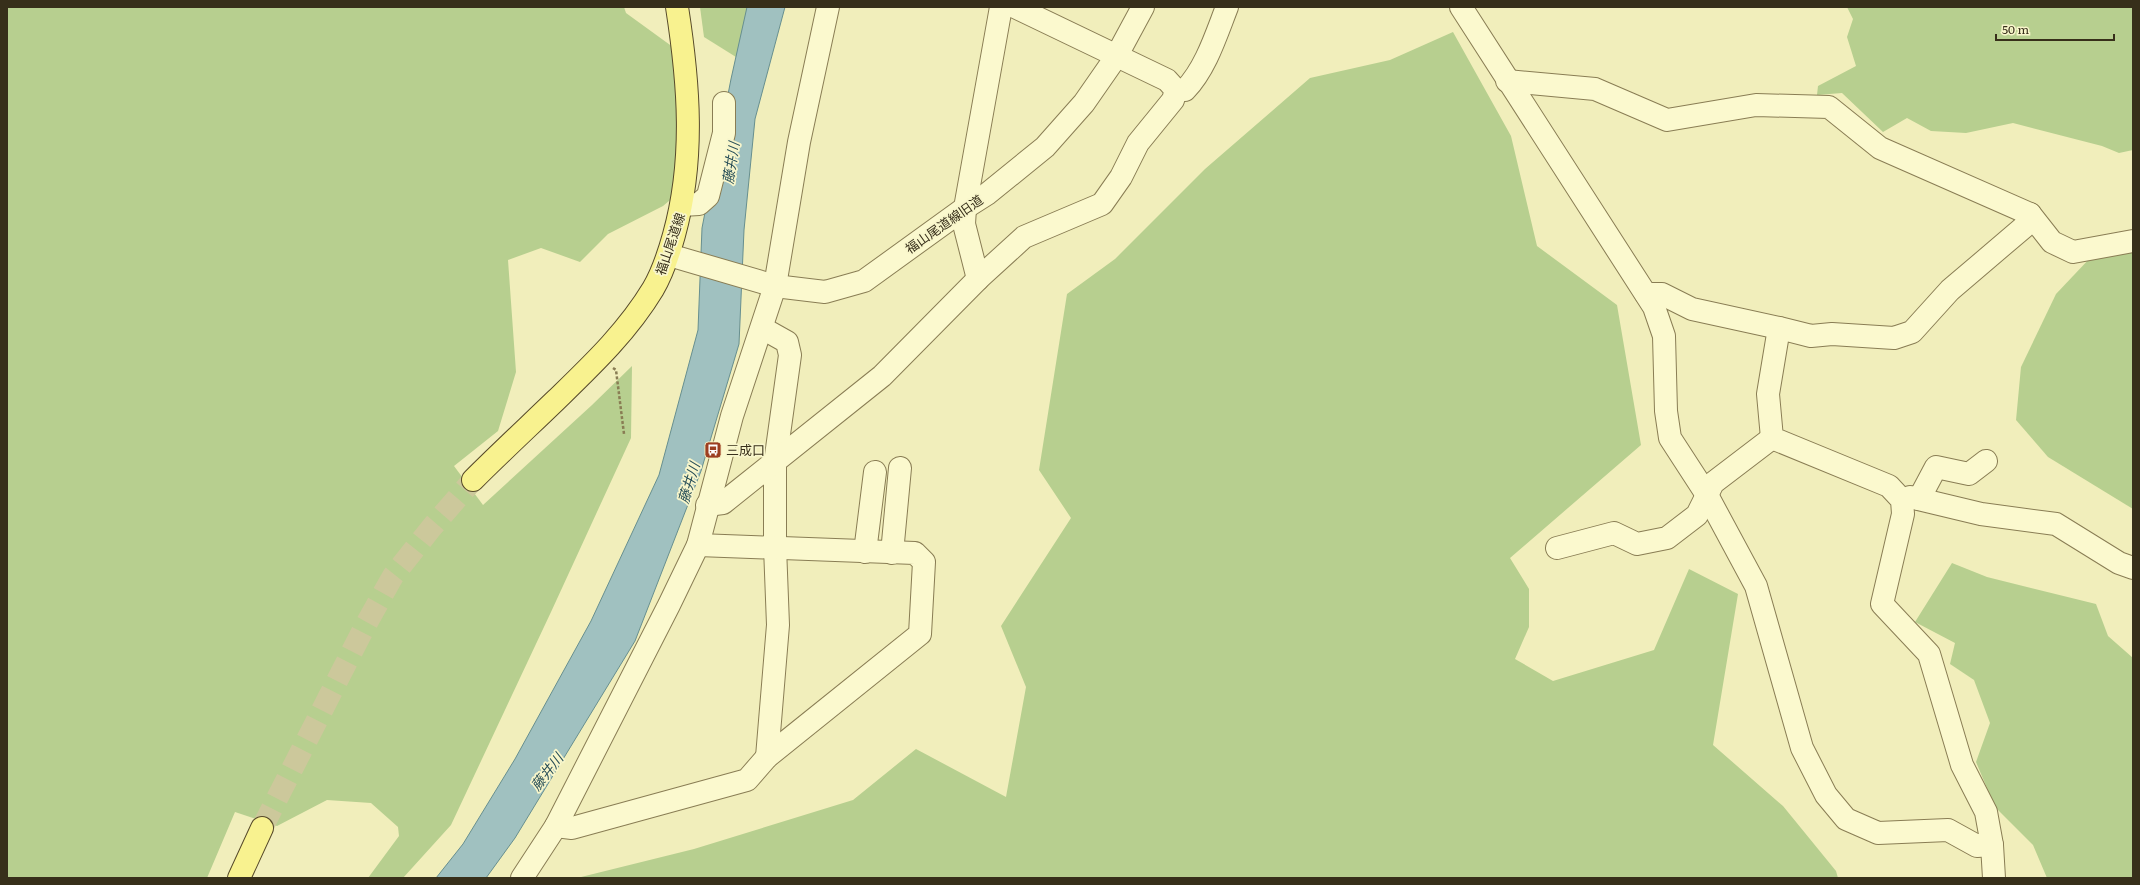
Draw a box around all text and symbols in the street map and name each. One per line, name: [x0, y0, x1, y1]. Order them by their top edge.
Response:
scale bar: [1996, 16, 2114, 42]
text: 50 m: [2002, 20, 2029, 38]
water label: 藤井川: [717, 139, 743, 185]
street label: 福山尾道線旧道: [901, 190, 986, 257]
street label: 福山尾道線: [650, 210, 689, 278]
bus stop icon: 三成口: [703, 440, 723, 460]
place label: 三成口: [726, 440, 765, 459]
water label: 藤井川: [672, 458, 704, 506]
water label: 藤井川: [525, 747, 568, 794]

